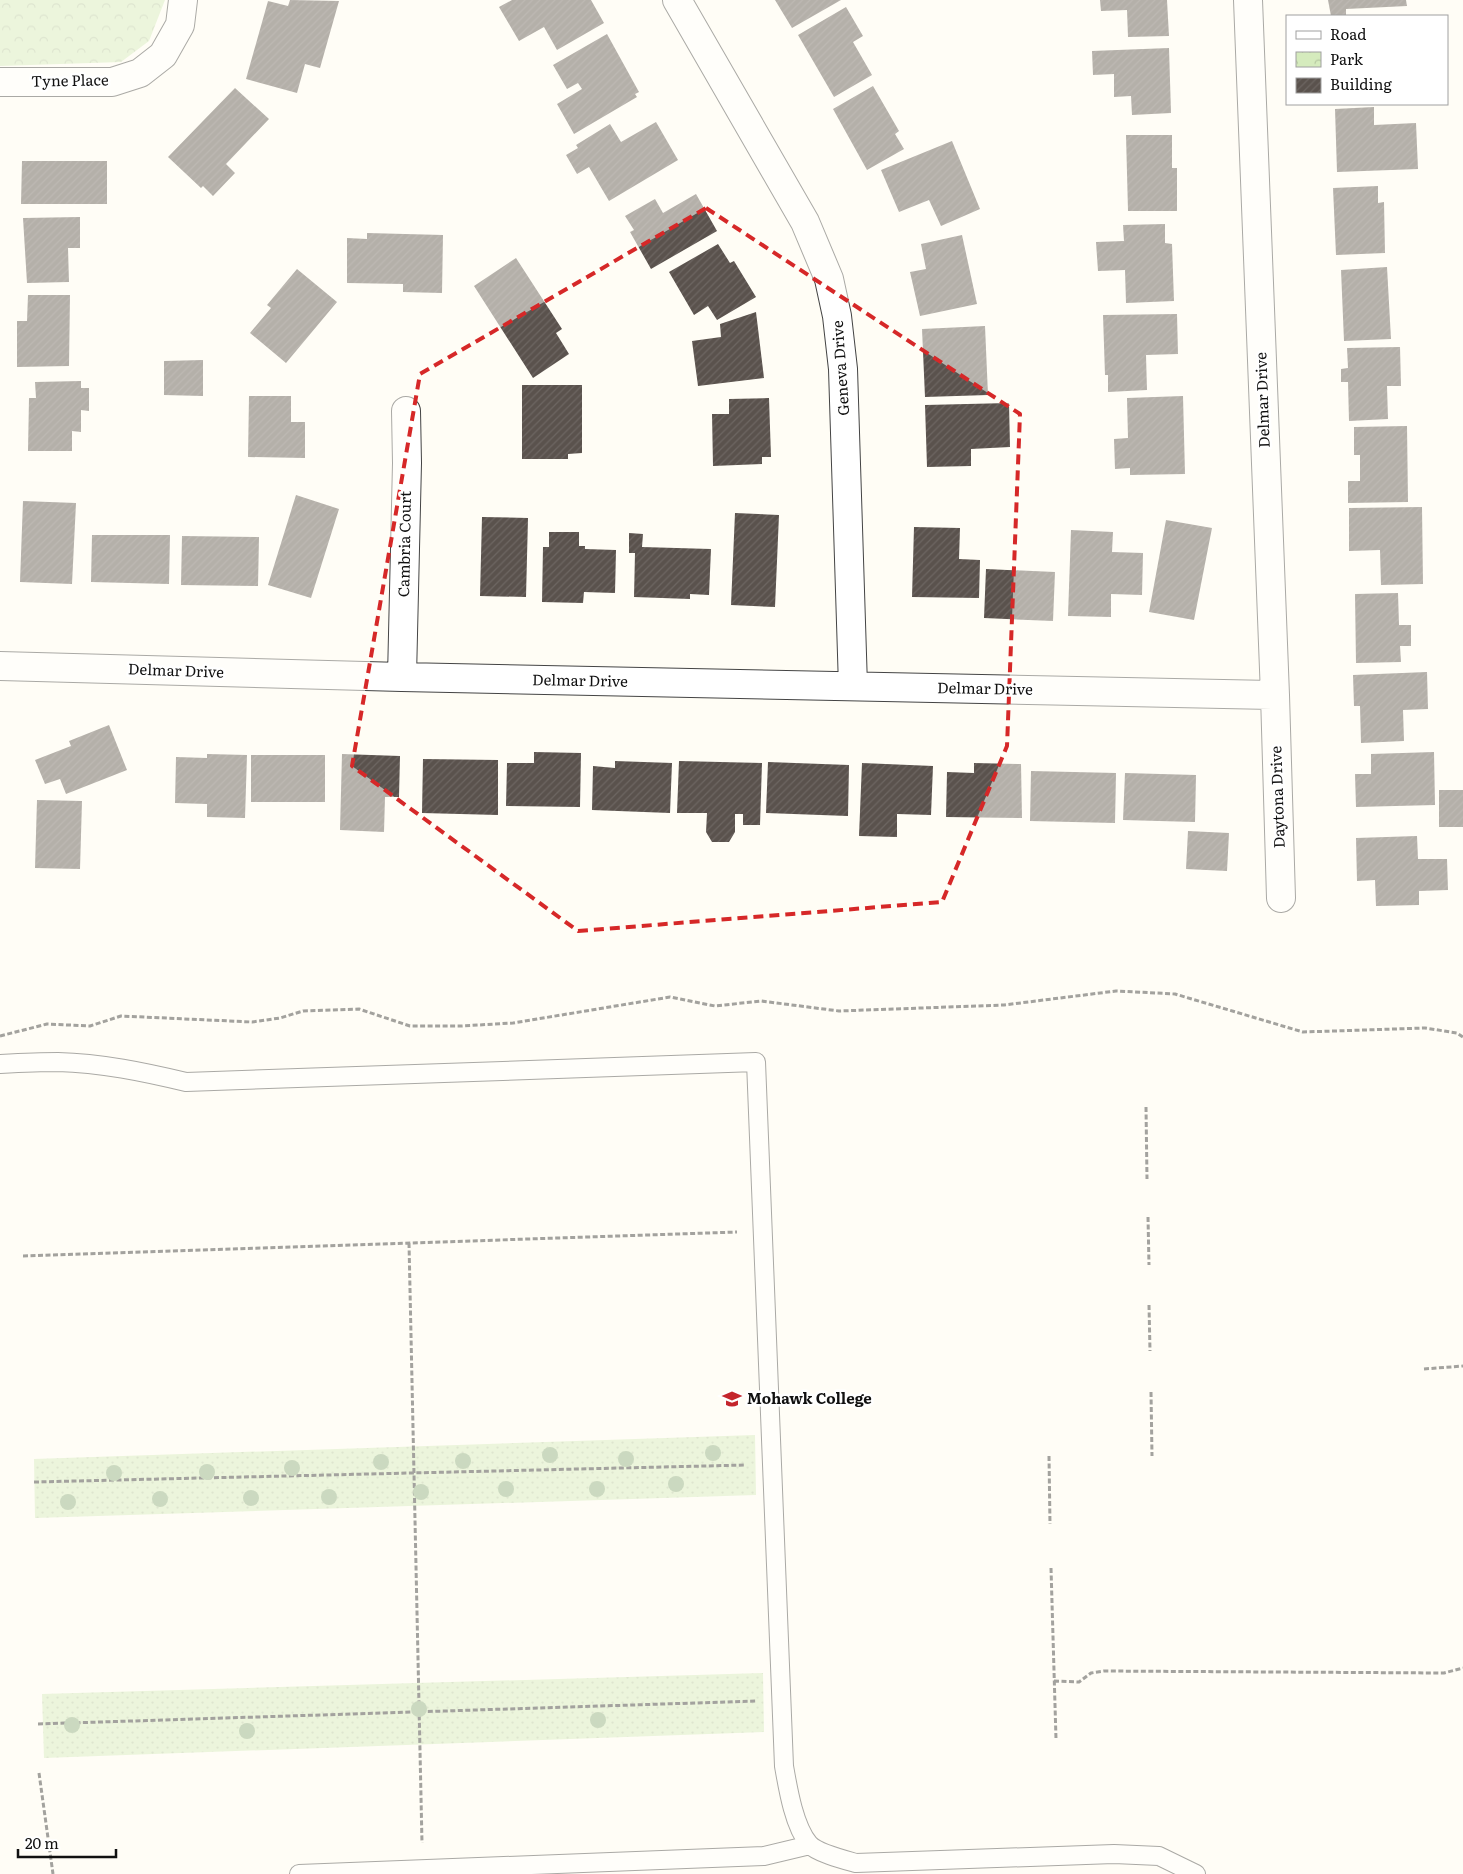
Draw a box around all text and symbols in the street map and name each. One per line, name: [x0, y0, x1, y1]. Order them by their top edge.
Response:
legend: [1286, 15, 1448, 105]
text: Road: [1330, 22, 1366, 45]
text: Park: [1330, 47, 1364, 70]
street label: Tyne Place: [31, 67, 109, 92]
text: Building: [1330, 72, 1392, 95]
street label: Geneva Drive: [825, 319, 854, 417]
street label: Delmar Drive: [1248, 351, 1275, 448]
street label: Cambria Court: [391, 491, 416, 597]
street label: Delmar Drive: [128, 656, 225, 683]
street label: Delmar Drive: [532, 667, 628, 692]
street label: Delmar Drive: [937, 675, 1033, 700]
street label: Daytona Drive: [1263, 745, 1290, 849]
place label: Mohawk College: [747, 1386, 872, 1409]
school or university icon: Mohawk College: [721, 1388, 743, 1410]
scale bar: [18, 1826, 115, 1858]
text: 20 m: [25, 1831, 59, 1854]

